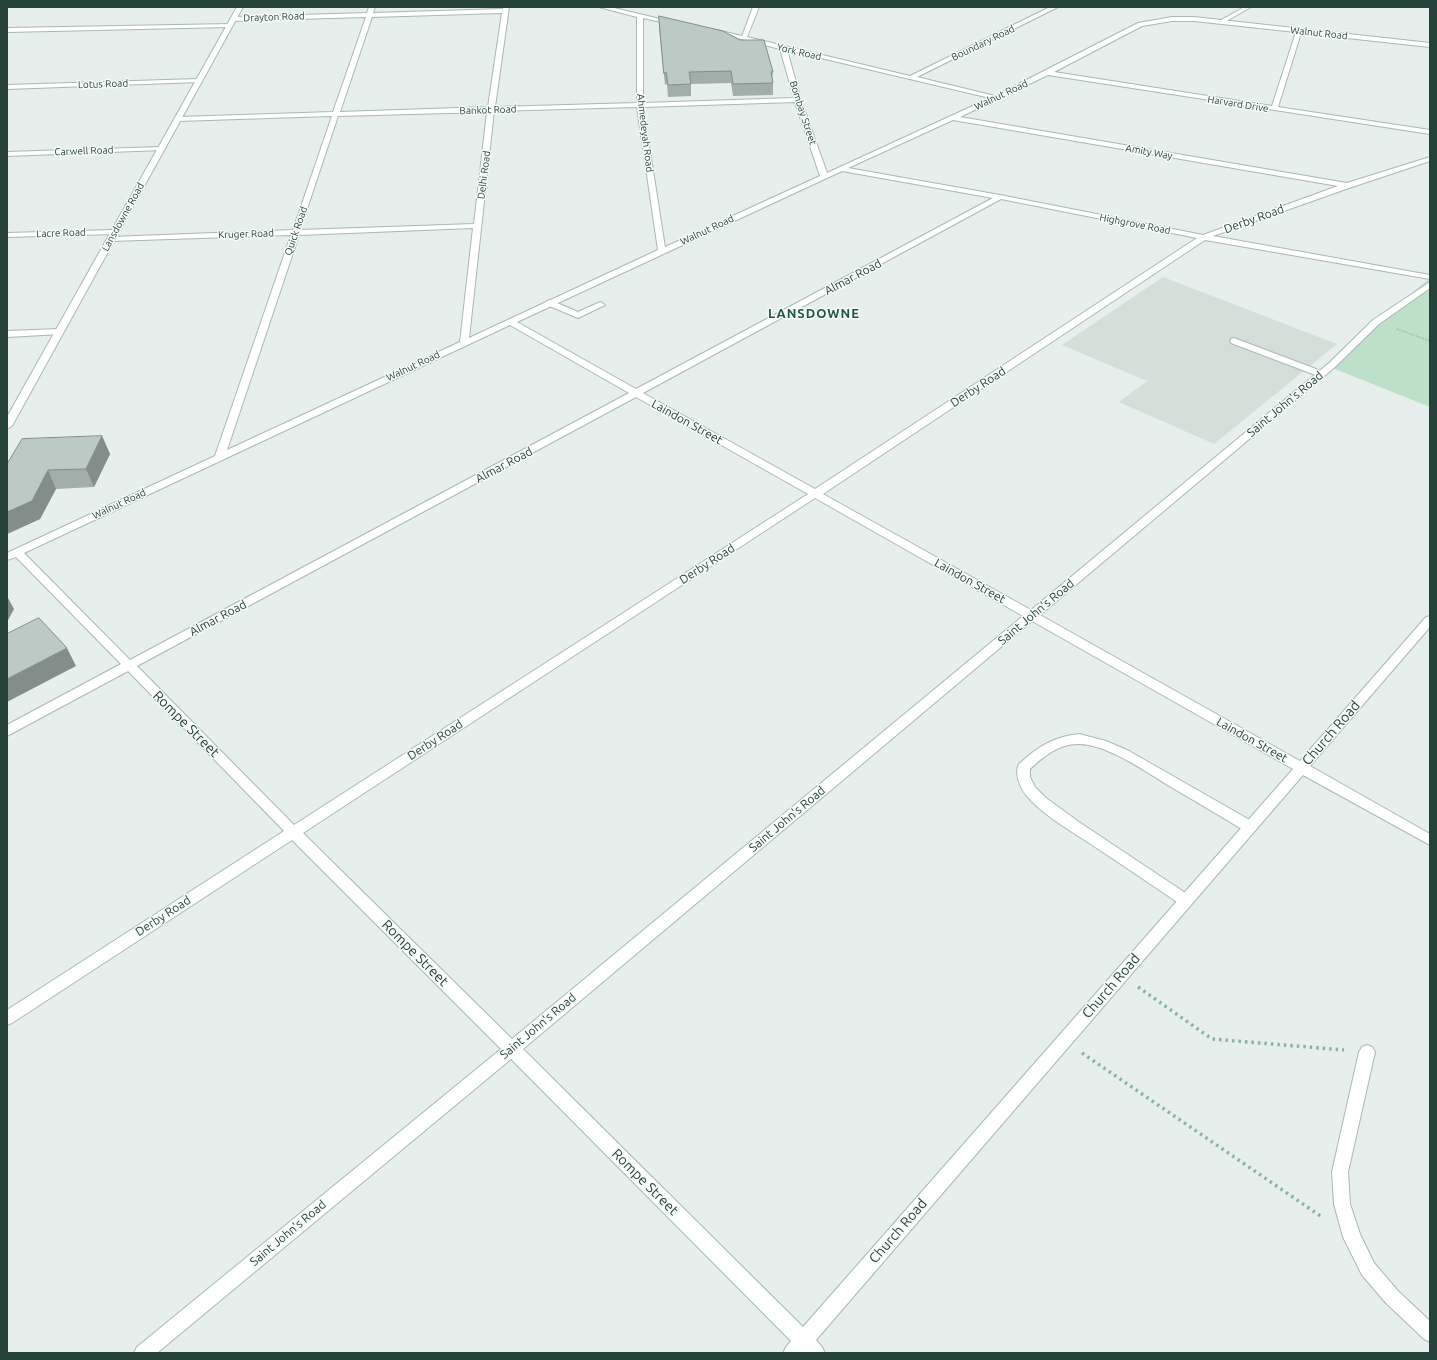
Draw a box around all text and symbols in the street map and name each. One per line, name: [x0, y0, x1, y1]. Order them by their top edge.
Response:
street label: Drayton Road: [243, 10, 305, 24]
street label: Boundary Road: [949, 23, 1017, 63]
street label: Walnut Road: [1290, 24, 1348, 42]
street label: York Road: [776, 41, 822, 63]
street label: Lotus Road: [78, 77, 128, 91]
street label: Walnut Road: [972, 77, 1030, 113]
street label: Bombay Street: [787, 79, 819, 147]
street label: Ahmedeyah Road: [634, 93, 656, 173]
street label: Harvard Drive: [1207, 93, 1269, 115]
street label: Bankot Road: [459, 103, 517, 117]
street label: Amity Way: [1125, 142, 1173, 162]
street label: Carwell Road: [54, 144, 114, 158]
street label: Delhi Road: [475, 150, 493, 200]
street label: Lansdowne Road: [99, 181, 147, 253]
street label: Derby Road: [1222, 201, 1286, 237]
street label: Quick Road: [282, 205, 310, 257]
street label: Highgrove Road: [1099, 211, 1171, 237]
street label: Walnut Road: [678, 212, 736, 248]
street label: Lacre Road: [36, 226, 86, 240]
street label: Kruger Road: [218, 227, 274, 241]
street label: Almar Road: [822, 256, 884, 298]
district label: LANSDOWNE: [768, 306, 860, 322]
street label: Walnut Road: [384, 348, 442, 384]
street label: Derby Road: [948, 364, 1008, 410]
street label: Saint John's Road: [1244, 368, 1326, 440]
street label: Laindon Street: [649, 397, 725, 447]
street label: Almar Road: [473, 444, 535, 486]
street label: Walnut Road: [90, 486, 148, 522]
street label: Derby Road: [677, 541, 737, 587]
street label: Laindon Street: [932, 556, 1008, 606]
street label: Saint John's Road: [995, 576, 1077, 648]
street label: Almar Road: [187, 597, 249, 639]
street label: Rompe Street: [149, 687, 223, 761]
street label: Church Road: [1298, 697, 1364, 769]
street label: Laindon Street: [1214, 715, 1290, 765]
street label: Derby Road: [405, 717, 465, 763]
street label: Saint John's Road: [746, 783, 828, 855]
street label: Derby Road: [133, 893, 193, 939]
street label: Rompe Street: [378, 916, 452, 990]
street label: Church Road: [1078, 950, 1144, 1022]
street label: Saint John's Road: [497, 990, 579, 1062]
street label: Rompe Street: [608, 1145, 682, 1219]
street label: Church Road: [865, 1195, 931, 1267]
street label: Saint John's Road: [247, 1197, 329, 1269]

